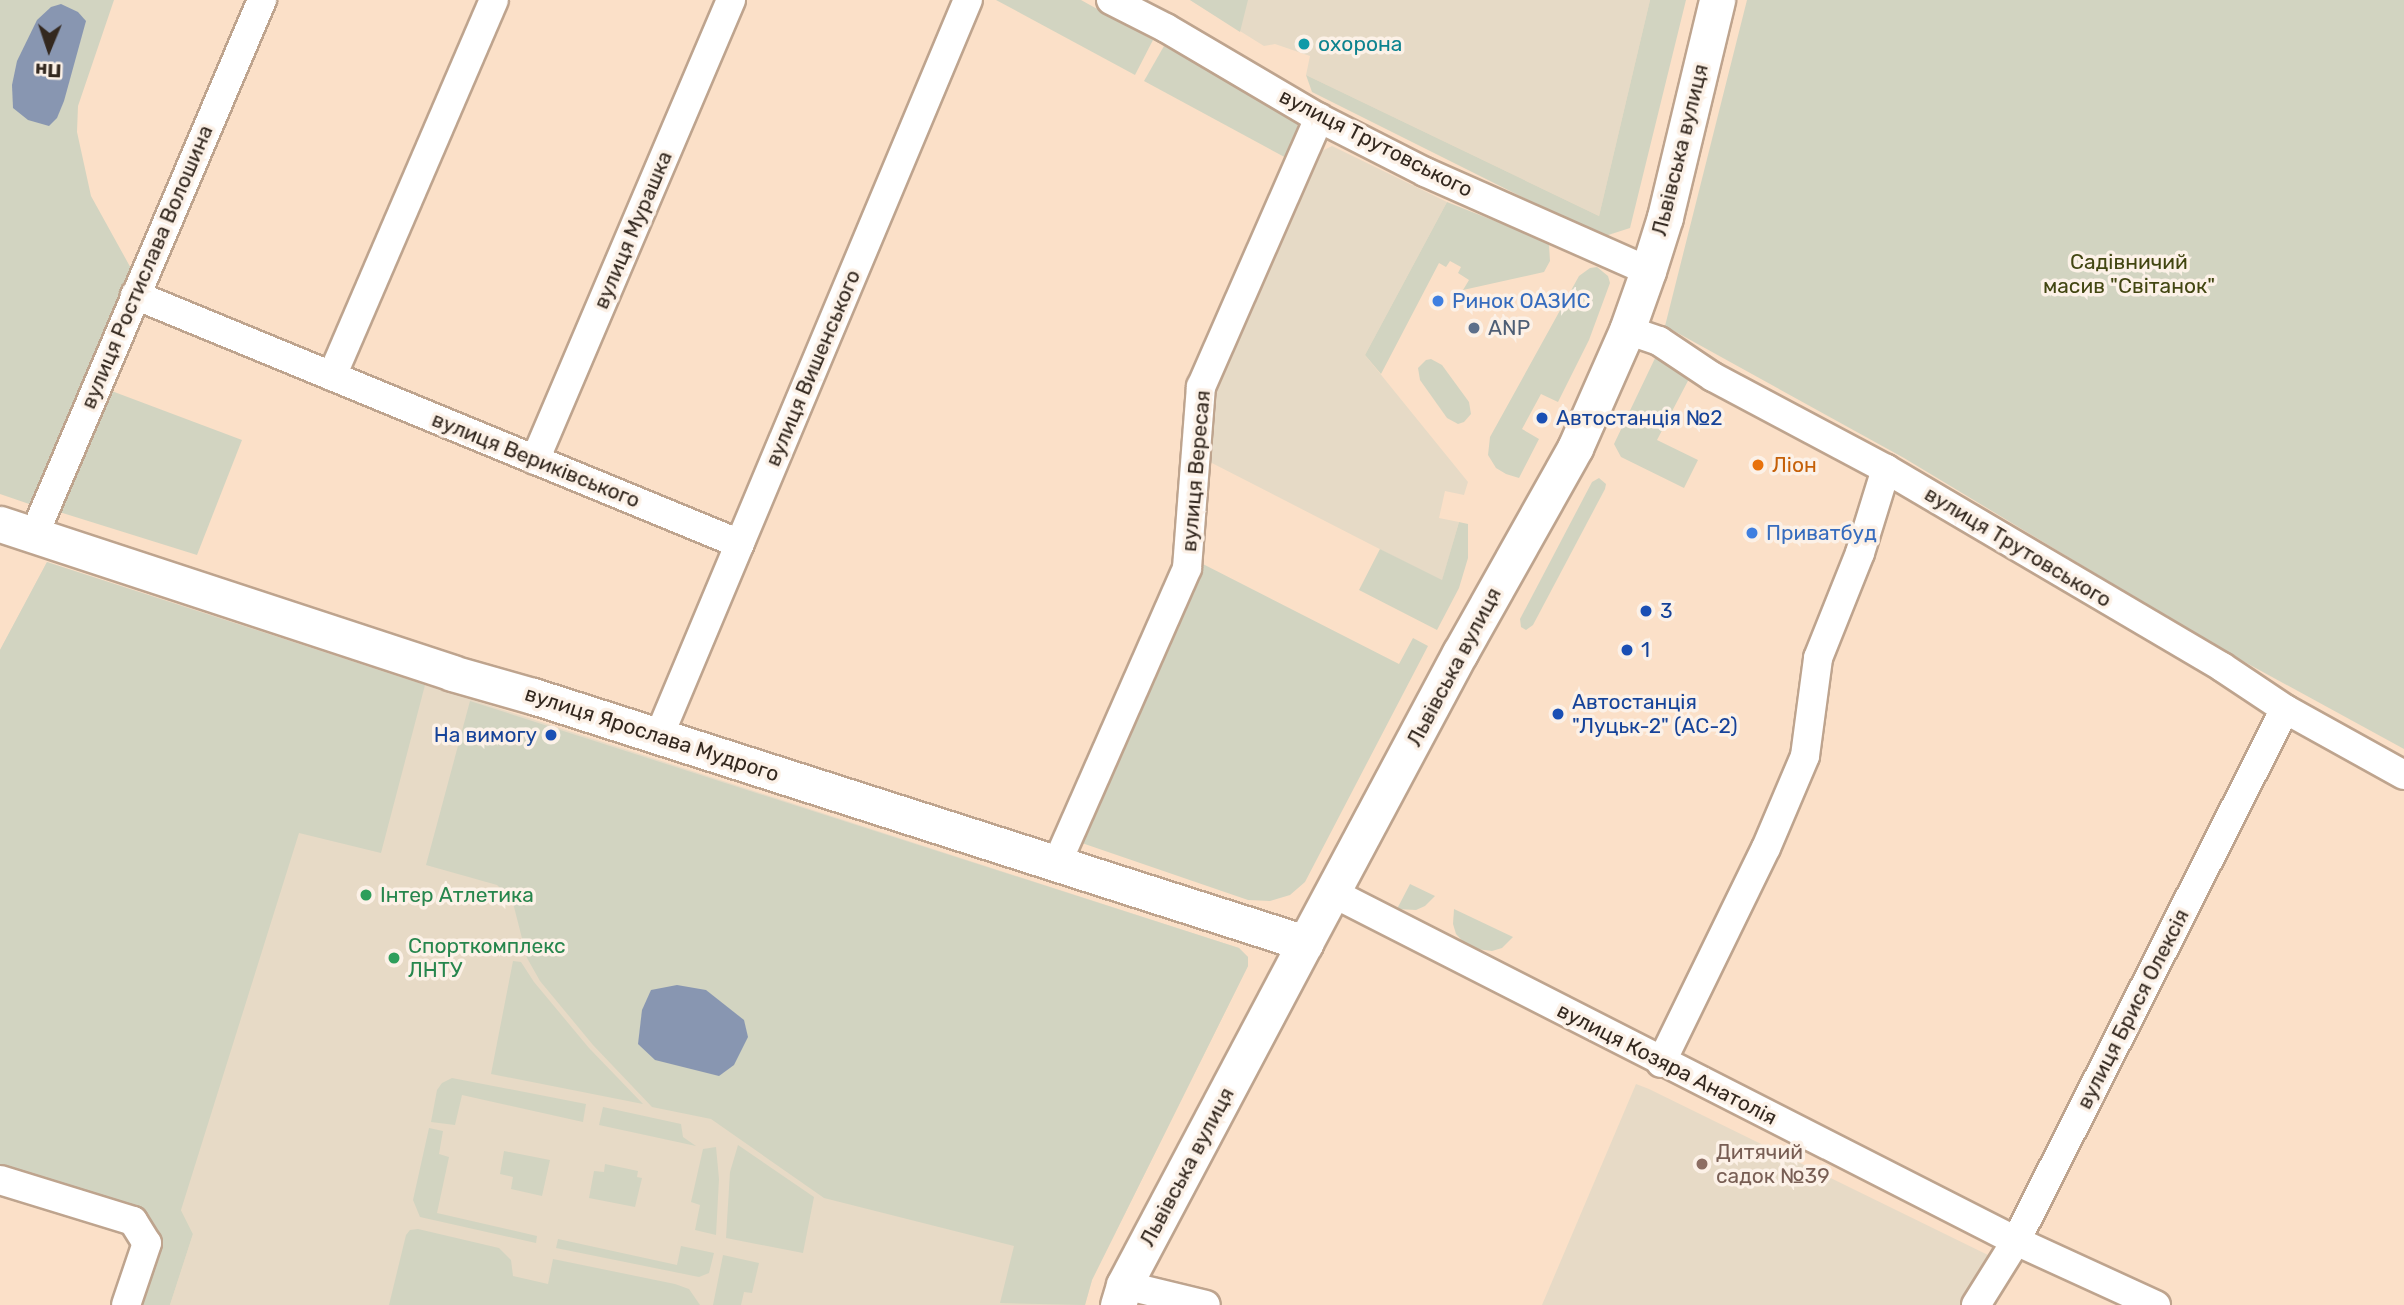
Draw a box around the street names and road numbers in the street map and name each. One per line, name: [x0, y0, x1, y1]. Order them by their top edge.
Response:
street label: Львівська вулиця: [1646, 62, 1714, 238]
street label: вулиця Трутовського: [1275, 83, 1477, 203]
street label: вулиця Ростислава Волошина: [76, 121, 218, 413]
street label: вулиця Мурашка: [588, 147, 678, 313]
street label: вулиця Вишенського: [760, 266, 866, 470]
street label: вулиця Вересая: [1176, 389, 1216, 553]
street label: вулиця Вериківського: [428, 407, 644, 513]
street label: вулиця Трутовського: [1920, 481, 2116, 613]
street label: Львівська вулиця: [1402, 583, 1506, 751]
street label: вулиця Ярослава Мудрого: [522, 681, 782, 787]
street label: вулиця Брися Олексія: [2072, 905, 2194, 1113]
street label: вулиця Козяра Анатолія: [1553, 998, 1781, 1130]
street label: Львівська вулиця: [1135, 1083, 1239, 1251]

